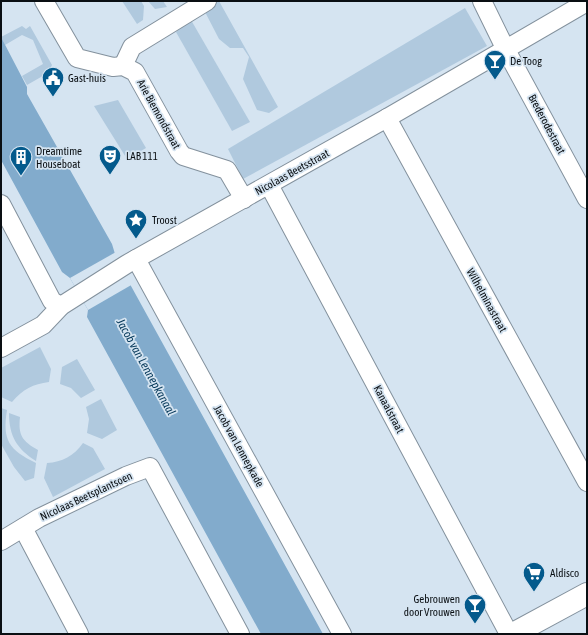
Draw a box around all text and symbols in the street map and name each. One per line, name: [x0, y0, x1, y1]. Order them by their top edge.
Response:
bar icon: De Toog: [482, 48, 508, 81]
place label: De Toog: [510, 55, 542, 67]
public building icon: Gast-huis: [40, 65, 66, 98]
place label: Gast-huis: [68, 72, 106, 84]
street label: Arie Biemondstraat: [135, 77, 183, 151]
street label: Brederodestraat: [526, 92, 568, 156]
theatre icon: LAB 111: [97, 143, 123, 176]
building icon: Dreamtime Houseboat: [8, 144, 34, 177]
place label: Dreamtime Houseboat: [36, 145, 82, 170]
street label: Nicolaas Beetsstraat: [253, 147, 331, 197]
place label: LAB 111: [126, 150, 158, 162]
place icon: Troost: [123, 207, 149, 240]
place label: Troost: [152, 214, 177, 226]
street label: Wilhelminastraat: [465, 266, 509, 334]
water label: Jacob van Lennepkanaal: [113, 315, 178, 418]
street label: Kanaalstraat: [371, 383, 407, 435]
street label: Jacob van Lennepkade: [212, 403, 266, 489]
street label: Nicolaas Beetsplantsoen: [38, 469, 134, 523]
supermarket icon: Aldisco: [521, 560, 547, 593]
place label: Aldisco: [550, 567, 579, 579]
bar icon: Gebrouwen door Vrouwen: [462, 592, 488, 625]
place label: Gebrouwen door Vrouwen: [404, 593, 460, 618]

